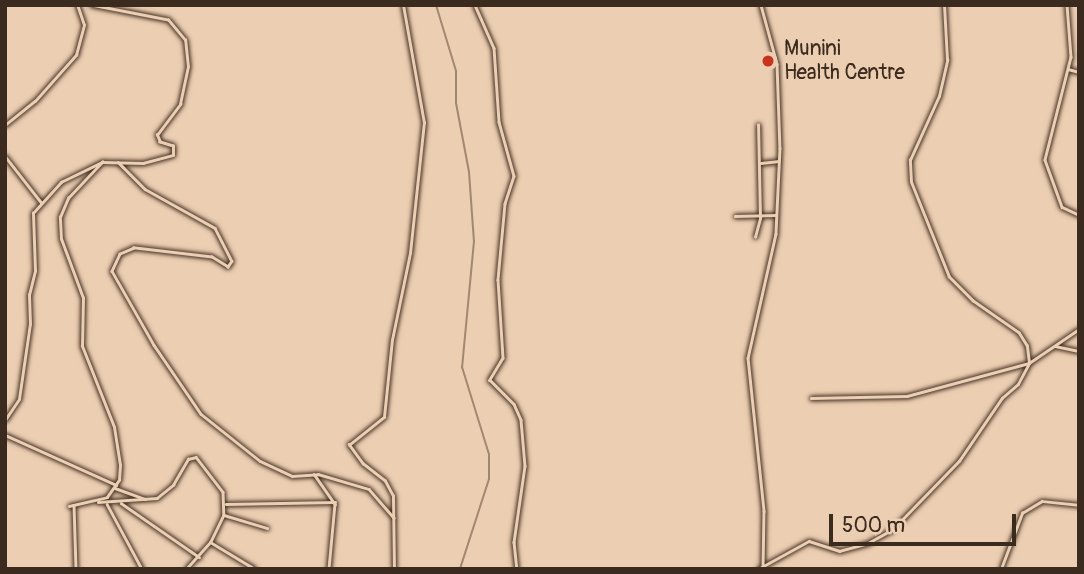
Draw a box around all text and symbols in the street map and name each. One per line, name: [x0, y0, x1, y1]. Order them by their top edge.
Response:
place label: Munini Health Centre: [784, 36, 905, 86]
marker: Munini Health Centre: [758, 51, 778, 71]
scale bar: [832, 500, 1019, 544]
text: 500 m: [842, 512, 905, 539]

